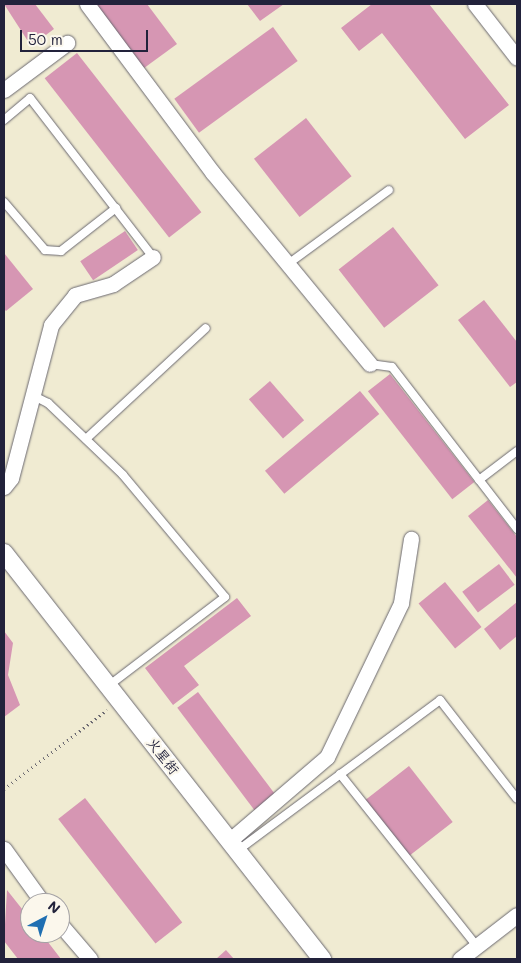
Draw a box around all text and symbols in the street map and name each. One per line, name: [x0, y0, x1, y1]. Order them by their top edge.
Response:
scale bar: [22, 20, 150, 52]
text: 50 m: [28, 29, 63, 49]
street label: 火星街: [143, 734, 183, 778]
north arrow: [20, 893, 70, 943]
text: N: [44, 896, 64, 918]

